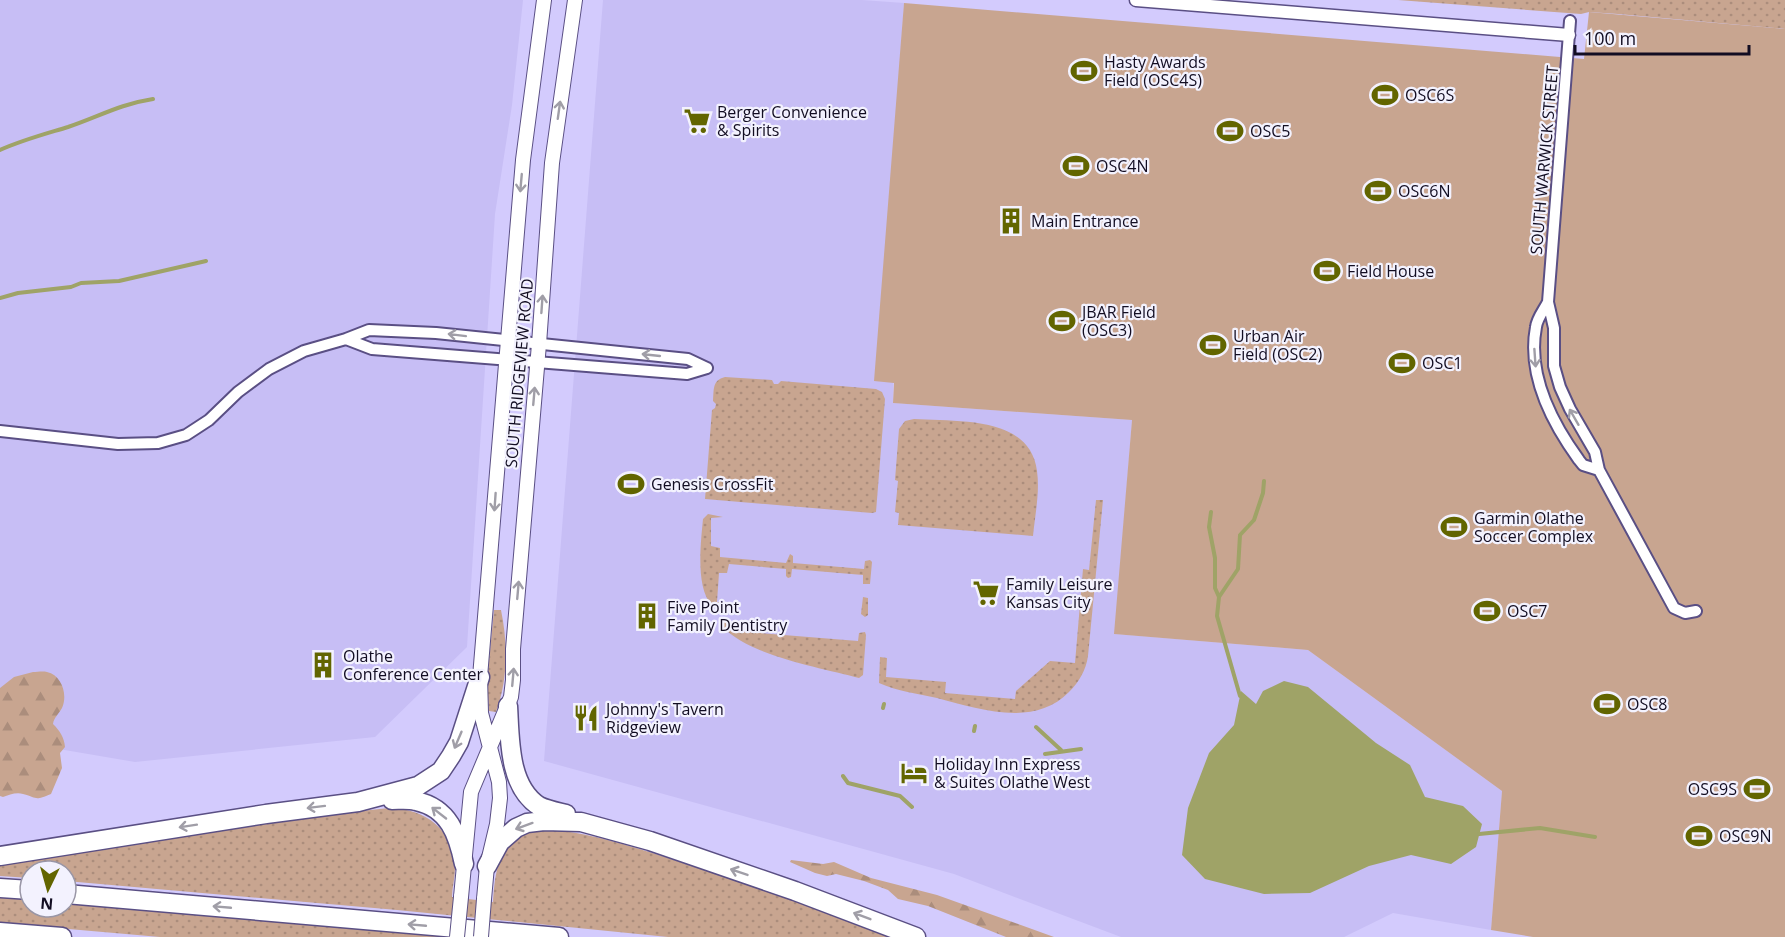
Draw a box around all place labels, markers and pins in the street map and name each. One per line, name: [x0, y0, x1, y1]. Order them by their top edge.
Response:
place label: Hasty Awards Field (OSC4S): [1104, 51, 1206, 91]
sports icon: Hasty Awards Field (OSC4S): [1069, 56, 1099, 86]
sports icon: OSC6S: [1370, 80, 1400, 110]
place label: OSC6S: [1405, 84, 1454, 106]
place label: Berger Convenience & Spirits: [717, 101, 867, 141]
supermarket icon: Berger Convenience & Spirits: [682, 106, 712, 136]
sports icon: OSC5: [1215, 116, 1245, 146]
place label: OSC5: [1250, 120, 1290, 142]
sports icon: OSC4N: [1061, 151, 1091, 181]
place label: OSC4N: [1096, 155, 1149, 177]
sports icon: OSC6N: [1363, 176, 1393, 206]
place label: OSC6N: [1398, 180, 1451, 202]
building icon: Main Entrance: [996, 206, 1026, 236]
place label: Main Entrance: [1031, 210, 1139, 232]
sports icon: Field House: [1312, 256, 1342, 286]
place label: Field House: [1347, 260, 1434, 282]
place label: JBAR Field (OSC3): [1080, 301, 1156, 341]
sports icon: JBAR Field (OSC3): [1047, 306, 1077, 336]
place label: Urban Air Field (OSC2): [1233, 325, 1322, 365]
sports icon: Urban Air Field (OSC2): [1198, 330, 1228, 360]
sports icon: OSC1: [1387, 348, 1417, 378]
place label: OSC1: [1422, 352, 1462, 374]
sports icon: Genesis CrossFit: [616, 469, 646, 499]
place label: Genesis CrossFit: [651, 473, 774, 495]
place label: Garmin Olathe Soccer Complex: [1474, 507, 1594, 547]
sports icon: Garmin Olathe Soccer Complex: [1439, 512, 1469, 542]
place label: Family Leisure Kansas City: [1006, 573, 1113, 613]
supermarket icon: Family Leisure Kansas City: [971, 578, 1001, 608]
place label: Five Point Family Dentistry: [667, 596, 788, 636]
sports icon: OSC7: [1472, 596, 1502, 626]
place label: OSC7: [1507, 600, 1547, 622]
building icon: Five Point Family Dentistry: [632, 601, 662, 631]
place label: Olathe Conference Center: [343, 645, 484, 685]
building icon: Olathe Conference Center: [308, 650, 338, 680]
sports icon: OSC8: [1592, 689, 1622, 719]
place label: OSC8: [1627, 693, 1667, 715]
place label: Johnny's Tavern Ridgeview: [604, 698, 724, 738]
restaurant icon: Johnny's Tavern Ridgeview: [571, 703, 601, 733]
place label: Holiday Inn Express & Suites Olathe West: [934, 753, 1090, 793]
hotel icon: Holiday Inn Express & Suites Olathe West: [899, 758, 929, 788]
sports icon: OSC9S: [1742, 774, 1772, 804]
place label: OSC9S: [1688, 778, 1737, 800]
sports icon: OSC9N: [1684, 821, 1714, 851]
place label: OSC9N: [1719, 825, 1772, 847]

